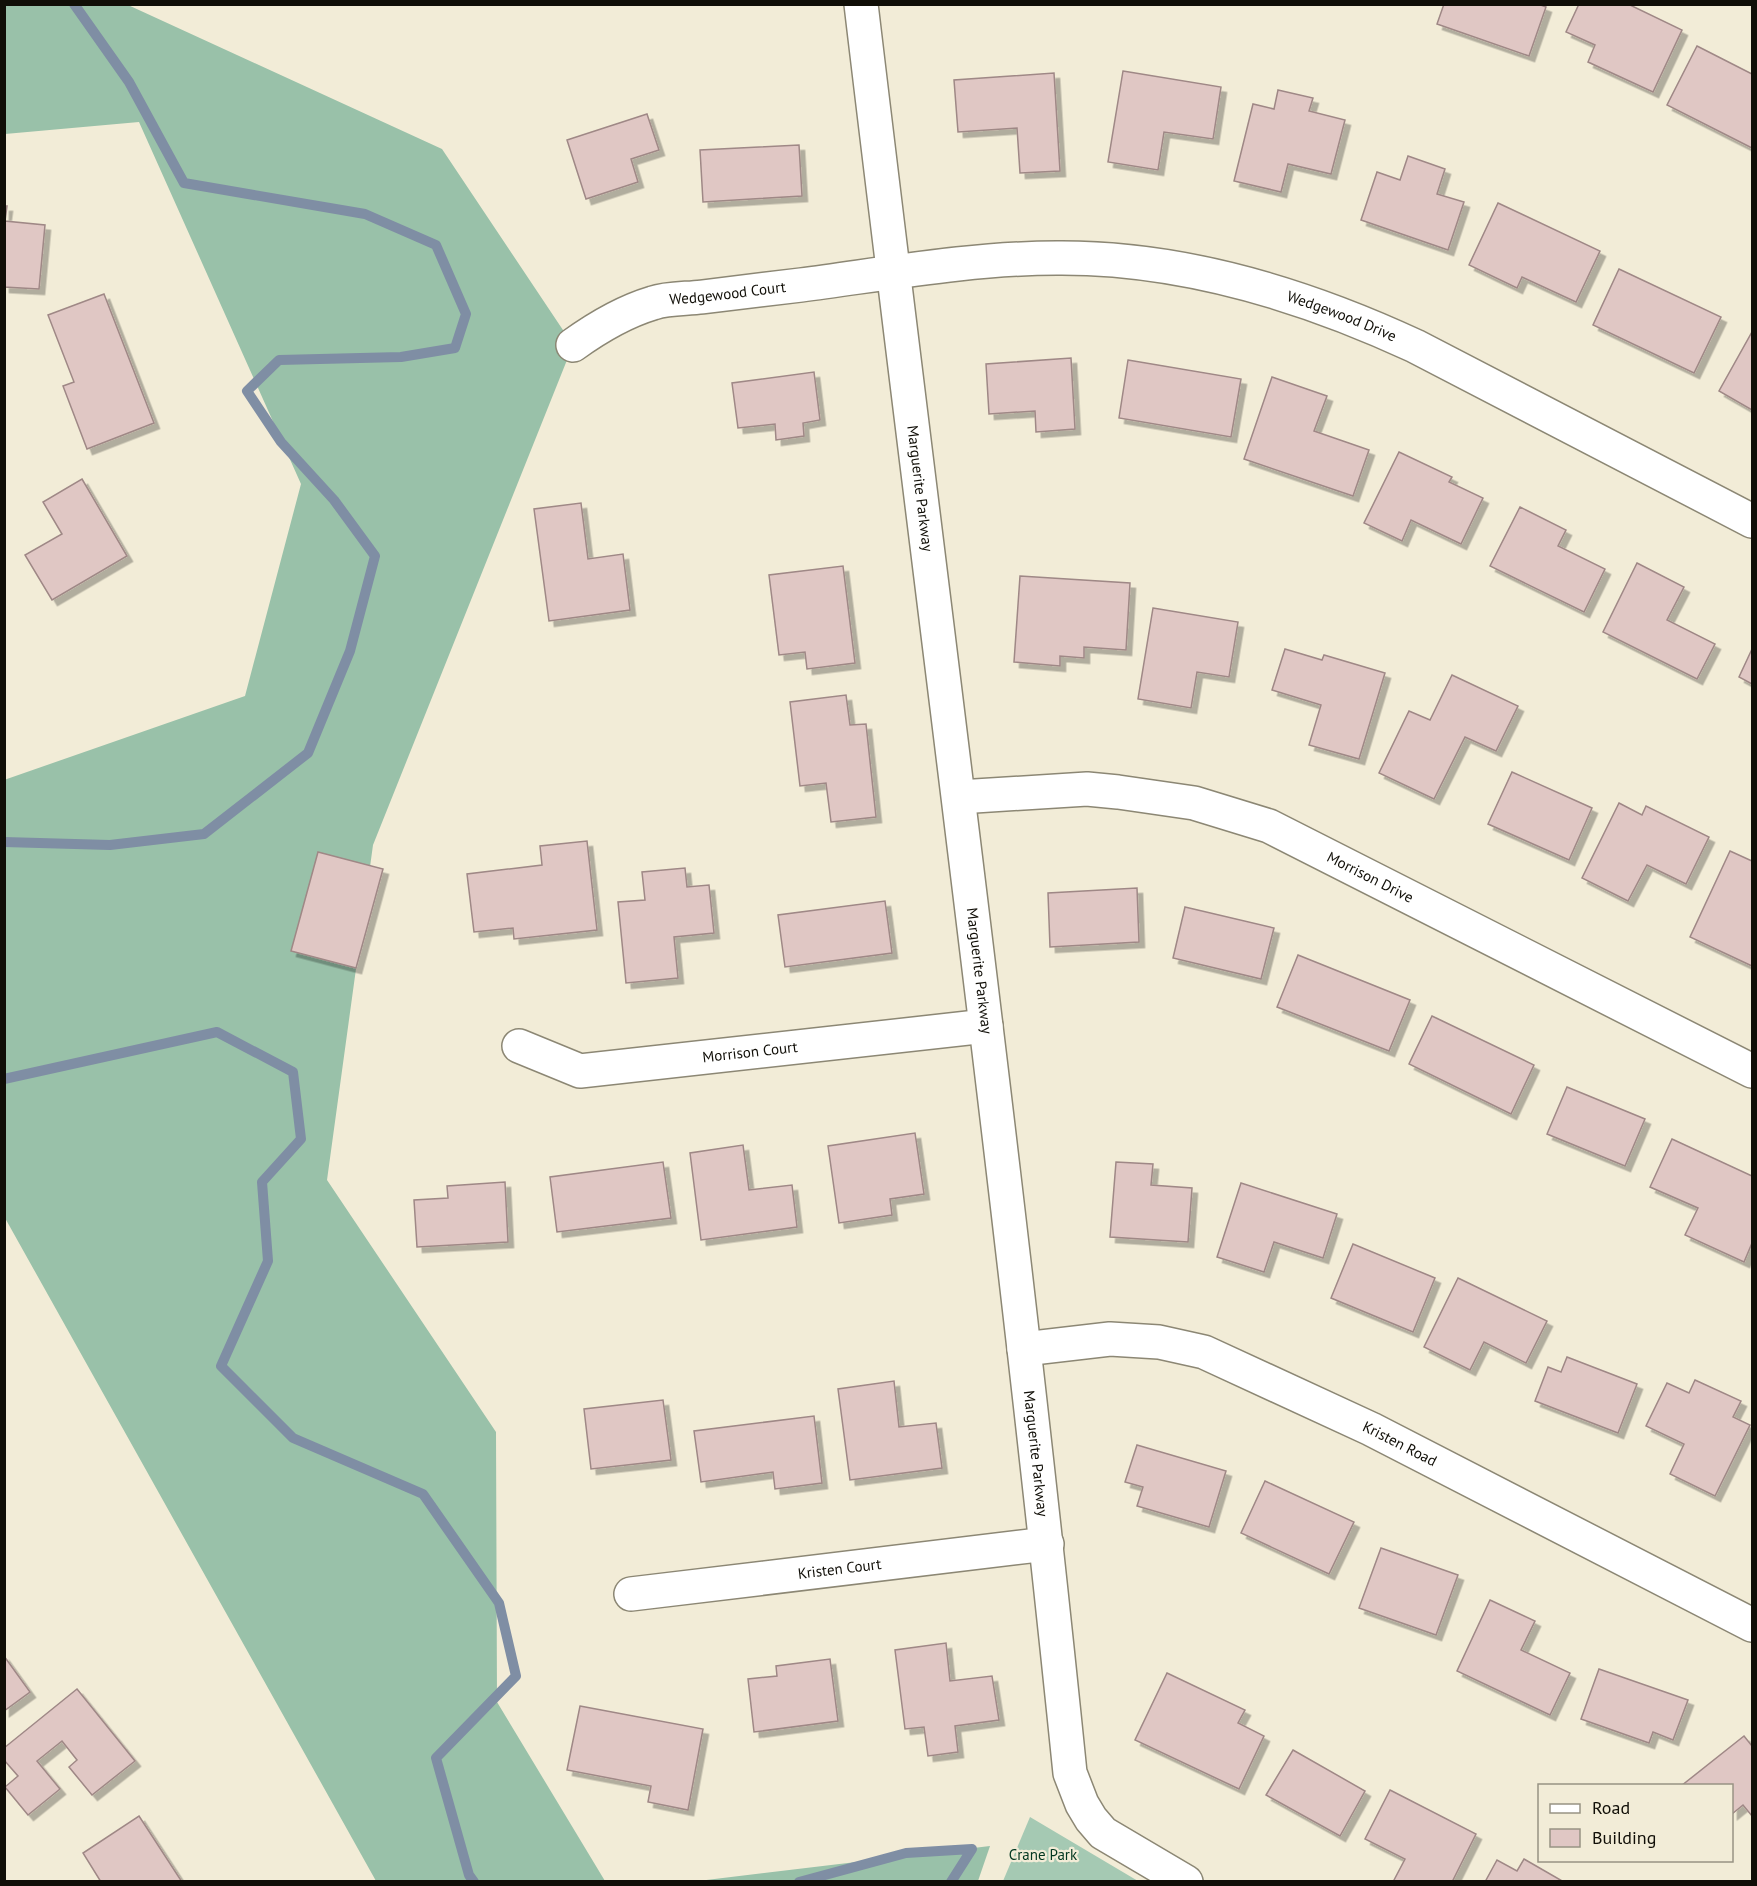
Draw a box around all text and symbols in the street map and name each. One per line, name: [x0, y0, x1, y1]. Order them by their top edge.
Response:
street label: Wedgewood Court: [669, 277, 787, 308]
street label: Wedgewood Drive: [1285, 286, 1400, 345]
street label: Marguerite Parkway: [903, 424, 938, 553]
street label: Morrison Drive: [1324, 847, 1417, 907]
street label: Marguerite Parkway: [963, 907, 997, 1035]
street label: Morrison Court: [701, 1037, 799, 1066]
street label: Marguerite Parkway: [1020, 1389, 1053, 1518]
street label: Kristen Road: [1360, 1417, 1440, 1470]
street label: Kristen Court: [797, 1554, 882, 1583]
legend: [1538, 1784, 1733, 1862]
text: Road: [1592, 1796, 1630, 1819]
text: Building: [1592, 1826, 1656, 1849]
park label: Crane Park: [1009, 1845, 1078, 1864]

